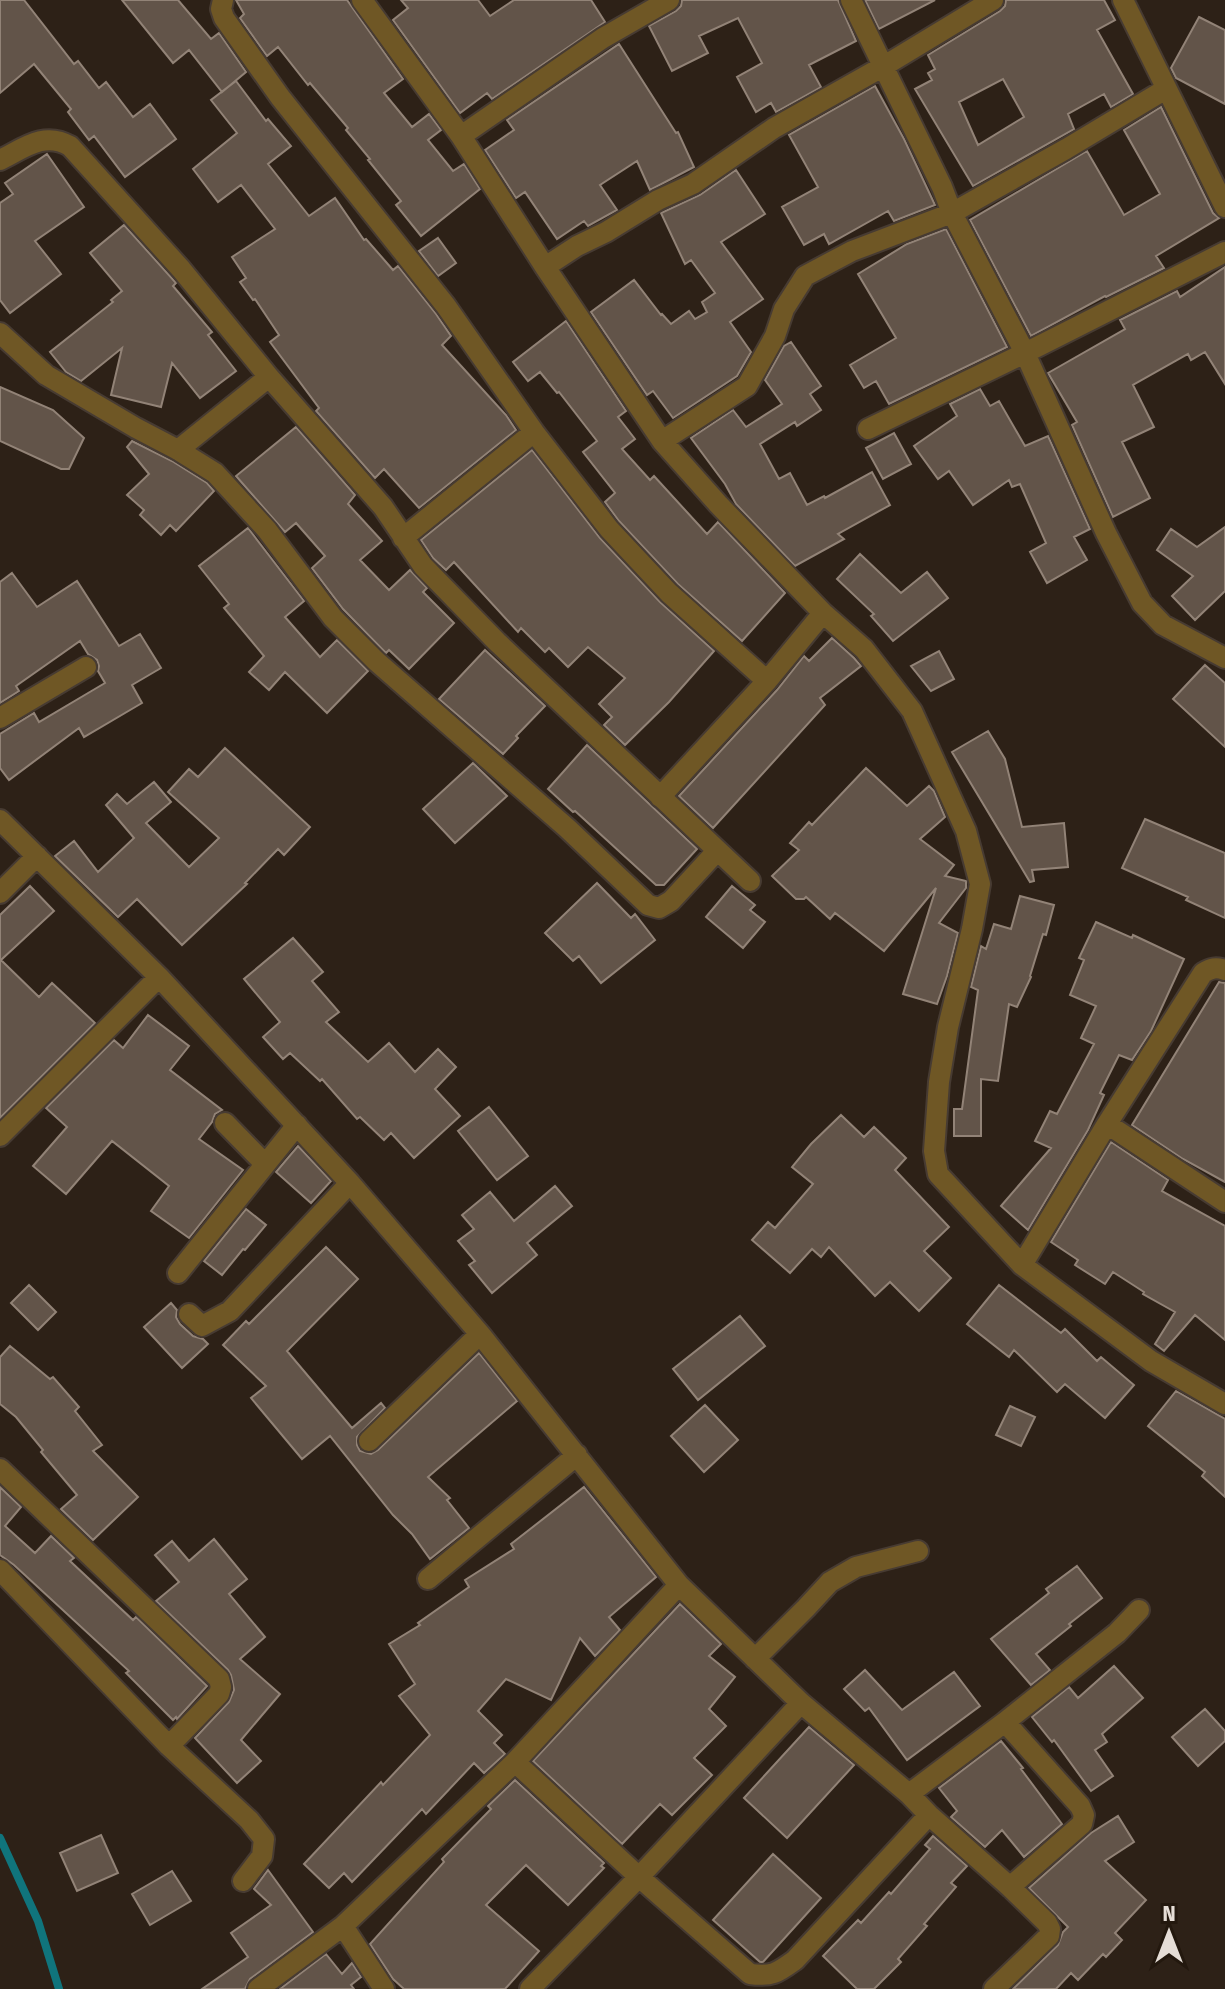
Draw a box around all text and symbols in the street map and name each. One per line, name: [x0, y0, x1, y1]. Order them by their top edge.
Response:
north arrow: [1129, 1893, 1209, 1973]
text: N: [1162, 1900, 1176, 1927]

